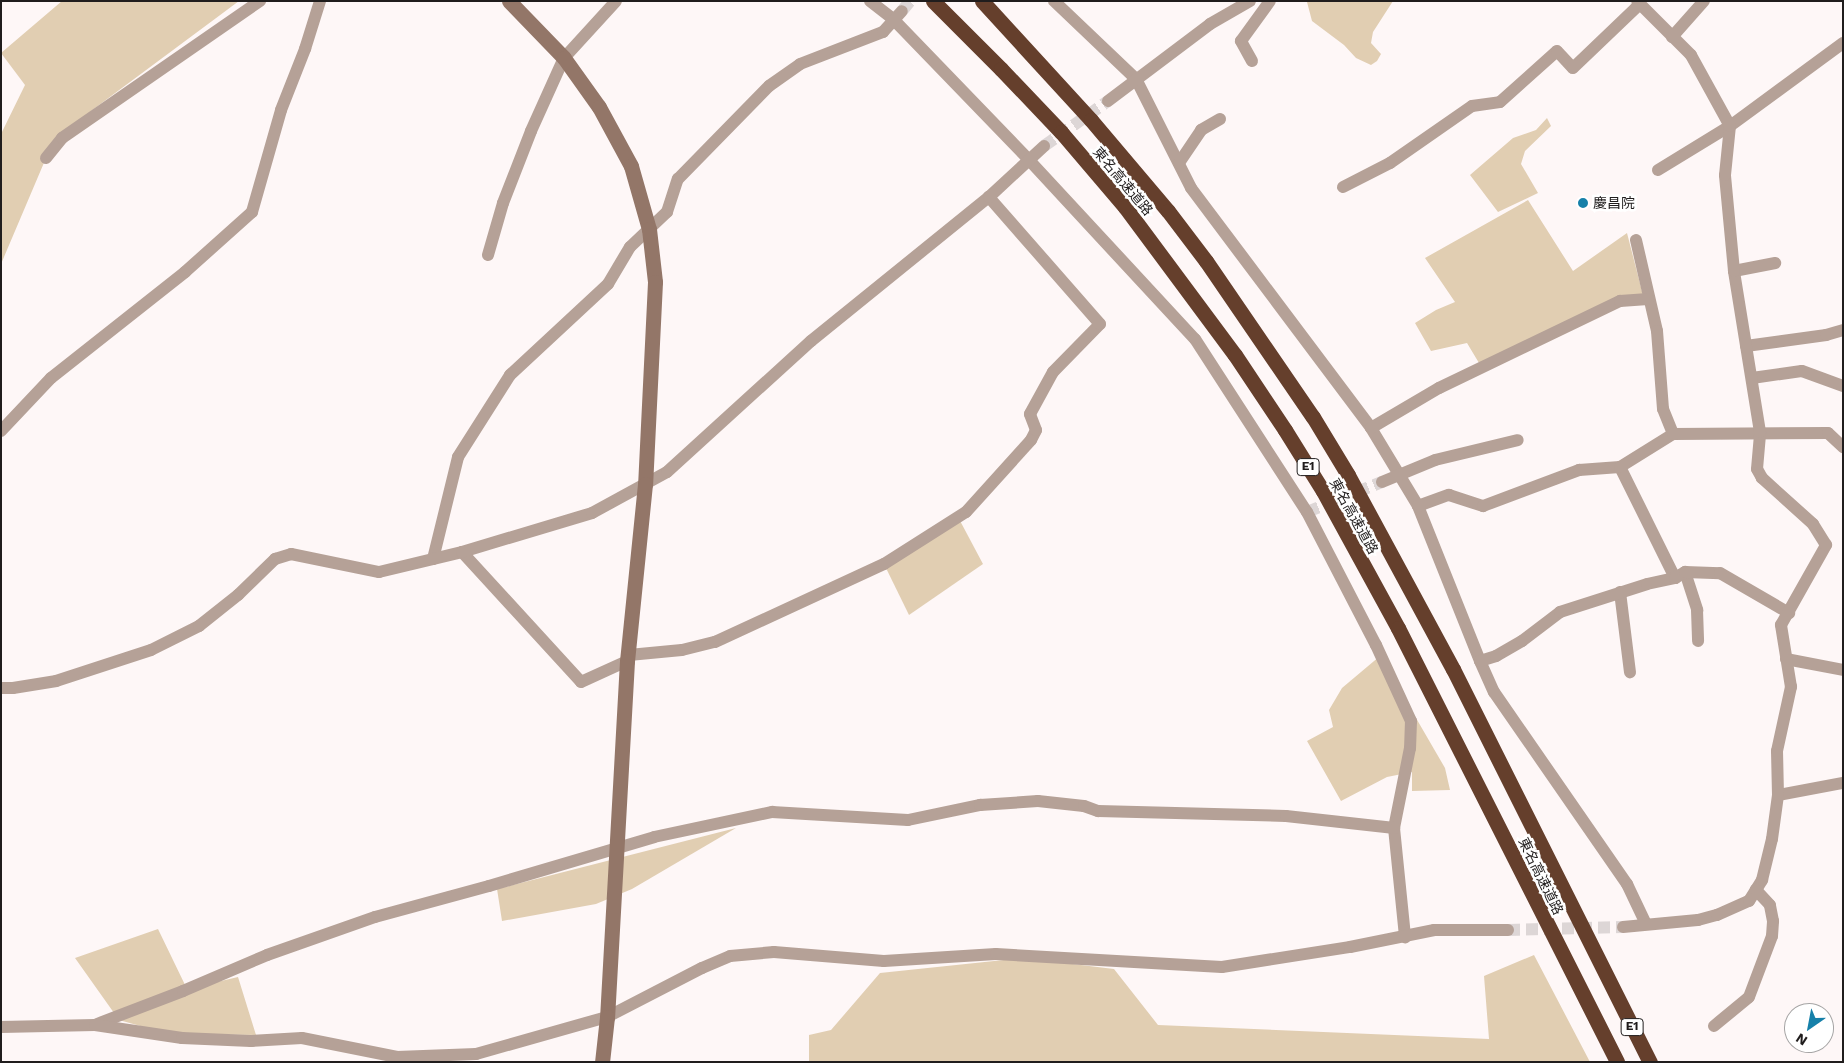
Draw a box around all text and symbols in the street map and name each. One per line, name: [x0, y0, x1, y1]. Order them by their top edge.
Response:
street label: 東名高速道路: [1090, 143, 1156, 219]
place label: 慶昌院: [1593, 195, 1635, 211]
marker: 慶昌院: [1577, 197, 1589, 209]
road number: E1: [1296, 458, 1320, 477]
street label: 東名高速道路: [1326, 475, 1382, 557]
street label: 東名高速道路: [1515, 835, 1567, 917]
north arrow: [1784, 1003, 1834, 1053]
road number: E1: [1620, 1018, 1644, 1036]
text: N: [1793, 1030, 1810, 1049]

